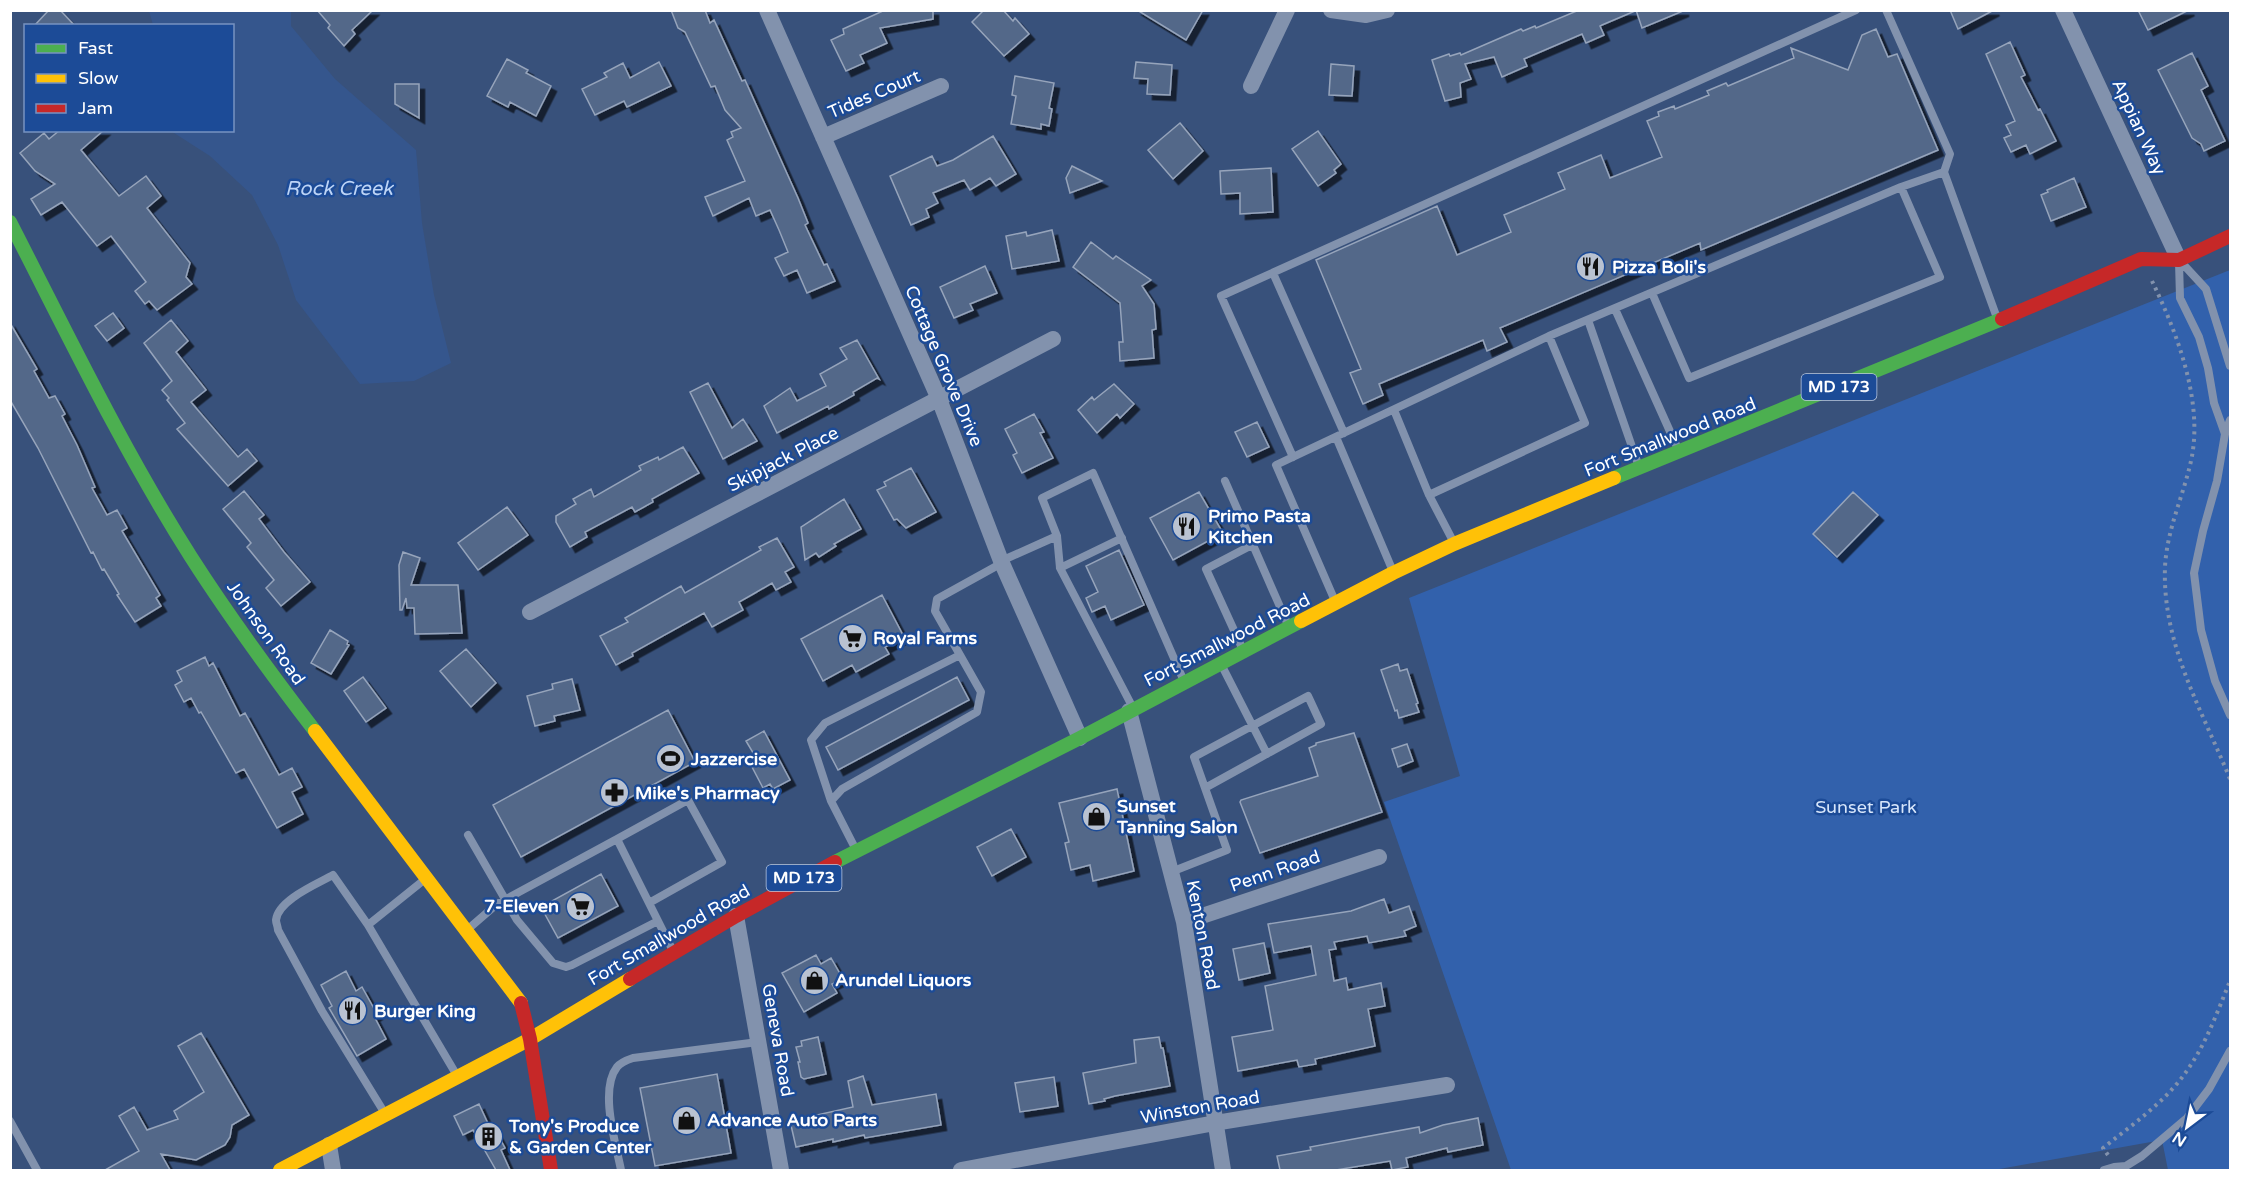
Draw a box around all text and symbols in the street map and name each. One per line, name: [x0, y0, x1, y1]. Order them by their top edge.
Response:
legend: [24, 24, 234, 132]
text: Fast: [78, 37, 113, 59]
street label: Tides Court: [825, 65, 924, 123]
text: Slow: [78, 67, 119, 89]
street label: Appian Way: [2107, 76, 2171, 179]
text: Jam: [78, 97, 113, 119]
water label: Rock Creek: [285, 177, 395, 201]
restaurant icon: Pizza Boli's: [1575, 251, 1607, 283]
place label: Pizza Boli's: [1612, 256, 1706, 278]
street label: Cottage Grove Drive: [900, 282, 988, 450]
road number: MD 173: [1802, 374, 1876, 400]
street label: Fort Smallwood Road: [1581, 392, 1759, 482]
street label: Skipjack Place: [724, 422, 842, 496]
place label: Primo Pasta Kitchen: [1208, 505, 1311, 548]
restaurant icon: Primo Pasta Kitchen: [1171, 510, 1203, 542]
street label: Johnson Road: [222, 577, 310, 689]
street label: Fort Smallwood Road: [1140, 589, 1314, 691]
supermarket icon: Royal Farms: [836, 622, 868, 654]
place label: Royal Farms: [873, 627, 978, 649]
sports icon: Jazzercise: [654, 743, 686, 775]
place label: Jazzercise: [690, 748, 777, 770]
pharmacy icon: Mike's Pharmacy: [598, 777, 630, 809]
place label: Mike's Pharmacy: [635, 782, 780, 804]
place label: Sunset Tanning Salon: [1116, 795, 1238, 838]
park label: Sunset Park: [1815, 796, 1917, 818]
shop icon: Sunset Tanning Salon: [1080, 800, 1112, 832]
street label: Penn Road: [1227, 845, 1323, 897]
road number: MD 173: [766, 865, 842, 891]
street label: Kenton Road: [1182, 878, 1224, 992]
street label: Fort Smallwood Road: [584, 880, 754, 990]
supermarket icon: 7-Eleven: [564, 890, 596, 922]
place label: 7-Eleven: [484, 895, 559, 917]
shop icon: Arundel Liquors: [798, 964, 830, 996]
place label: Arundel Liquors: [835, 969, 972, 991]
street label: Geneva Road: [757, 982, 799, 1098]
restaurant icon: Burger King: [337, 995, 369, 1027]
place label: Burger King: [374, 1000, 476, 1022]
street label: Winston Road: [1139, 1086, 1261, 1128]
north arrow: [2157, 1097, 2217, 1157]
shop icon: Advance Auto Parts: [670, 1104, 702, 1136]
place label: Advance Auto Parts: [707, 1109, 877, 1131]
place label: Tony's Produce & Garden Center: [508, 1115, 653, 1158]
building icon: Tony's Produce & Garden Center: [472, 1120, 504, 1152]
text: N: [2169, 1127, 2190, 1151]

